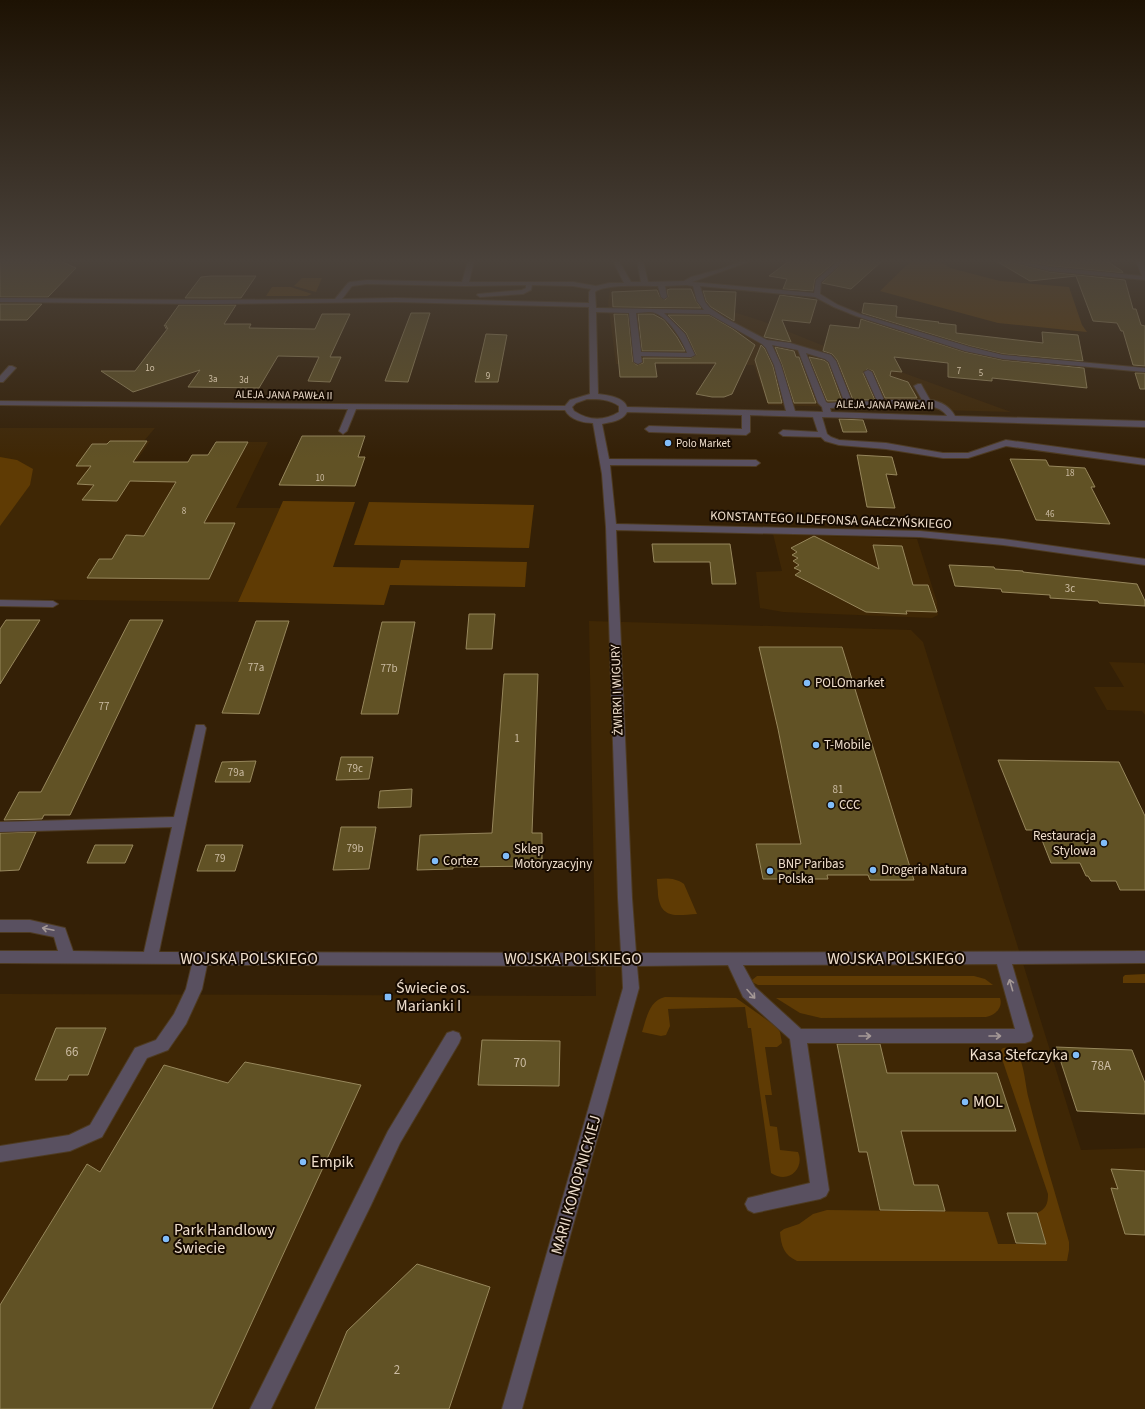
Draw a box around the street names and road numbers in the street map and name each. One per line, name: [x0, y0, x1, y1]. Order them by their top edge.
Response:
street label: ALEJA JANA PAWŁA II: [235, 387, 333, 403]
street label: ALEJA JANA PAWŁA II: [836, 397, 934, 413]
street label: KONSTANTEGO ILDEFONSA GAŁCZYŃSKIEGO: [710, 507, 952, 533]
street label: ŻWIRKI I WIGURY: [606, 643, 628, 736]
street label: WOJSKA POLSKIEGO: [180, 948, 318, 970]
street label: WOJSKA POLSKIEGO: [504, 948, 642, 970]
street label: WOJSKA POLSKIEGO: [827, 948, 965, 970]
street label: MARII KONOPNICKIEJ: [546, 1113, 606, 1257]

